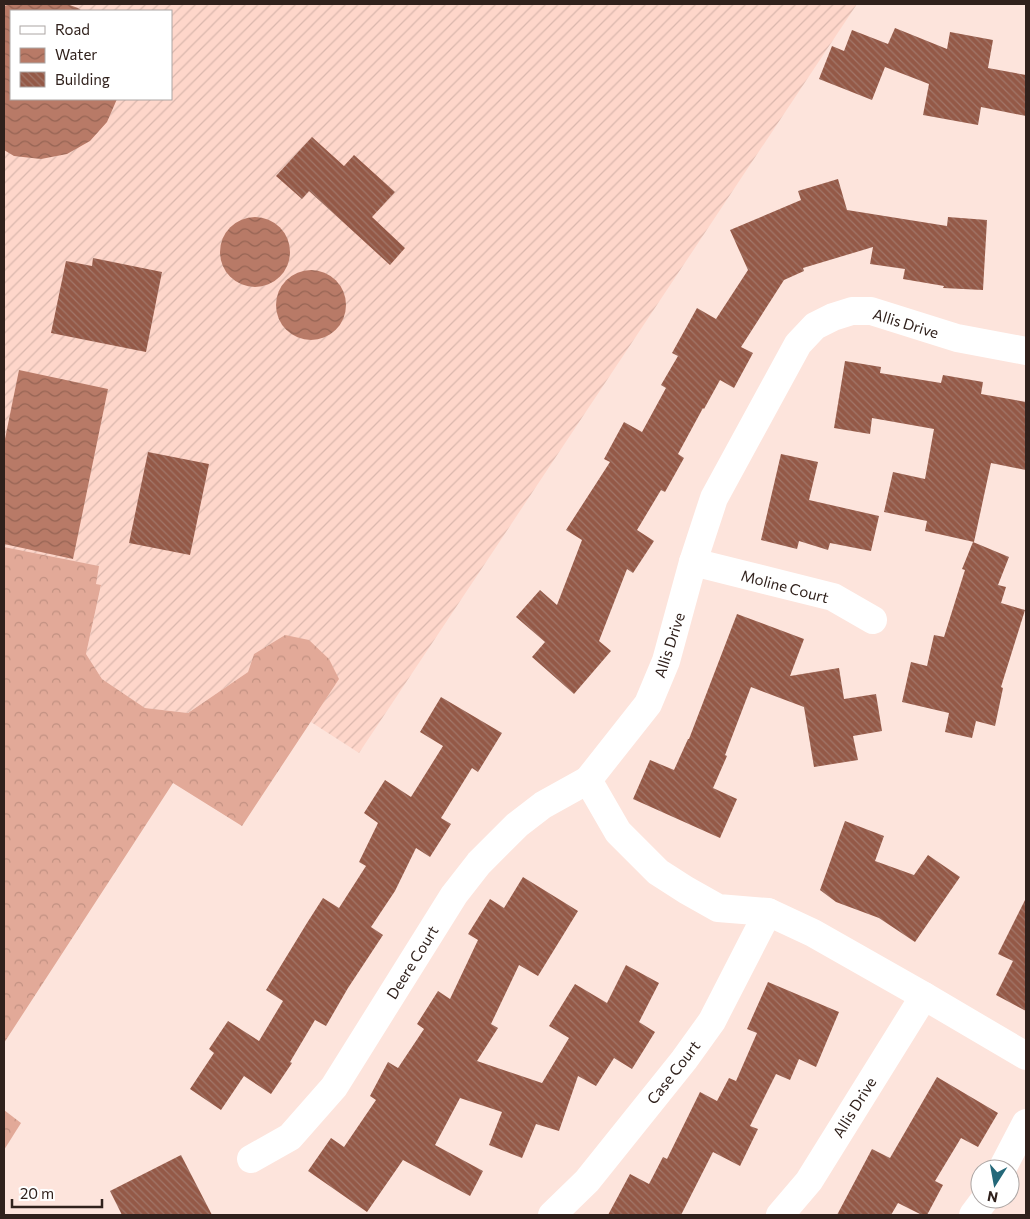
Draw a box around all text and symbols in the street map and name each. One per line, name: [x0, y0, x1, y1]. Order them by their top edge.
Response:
legend: [10, 10, 172, 100]
text: Road: [55, 20, 90, 38]
text: Water: [55, 45, 97, 63]
text: Building: [55, 70, 110, 88]
street label: Allis Drive: [871, 304, 941, 342]
street label: Moline Court: [739, 566, 831, 606]
street label: Allis Drive: [650, 610, 688, 680]
street label: Deere Court: [382, 922, 442, 1002]
street label: Case Court: [643, 1037, 703, 1107]
street label: Allis Drive: [828, 1073, 880, 1141]
north arrow: [970, 1159, 1020, 1209]
scale bar: [12, 1176, 102, 1208]
text: 20 m: [20, 1184, 54, 1202]
text: N: [986, 1188, 999, 1207]

